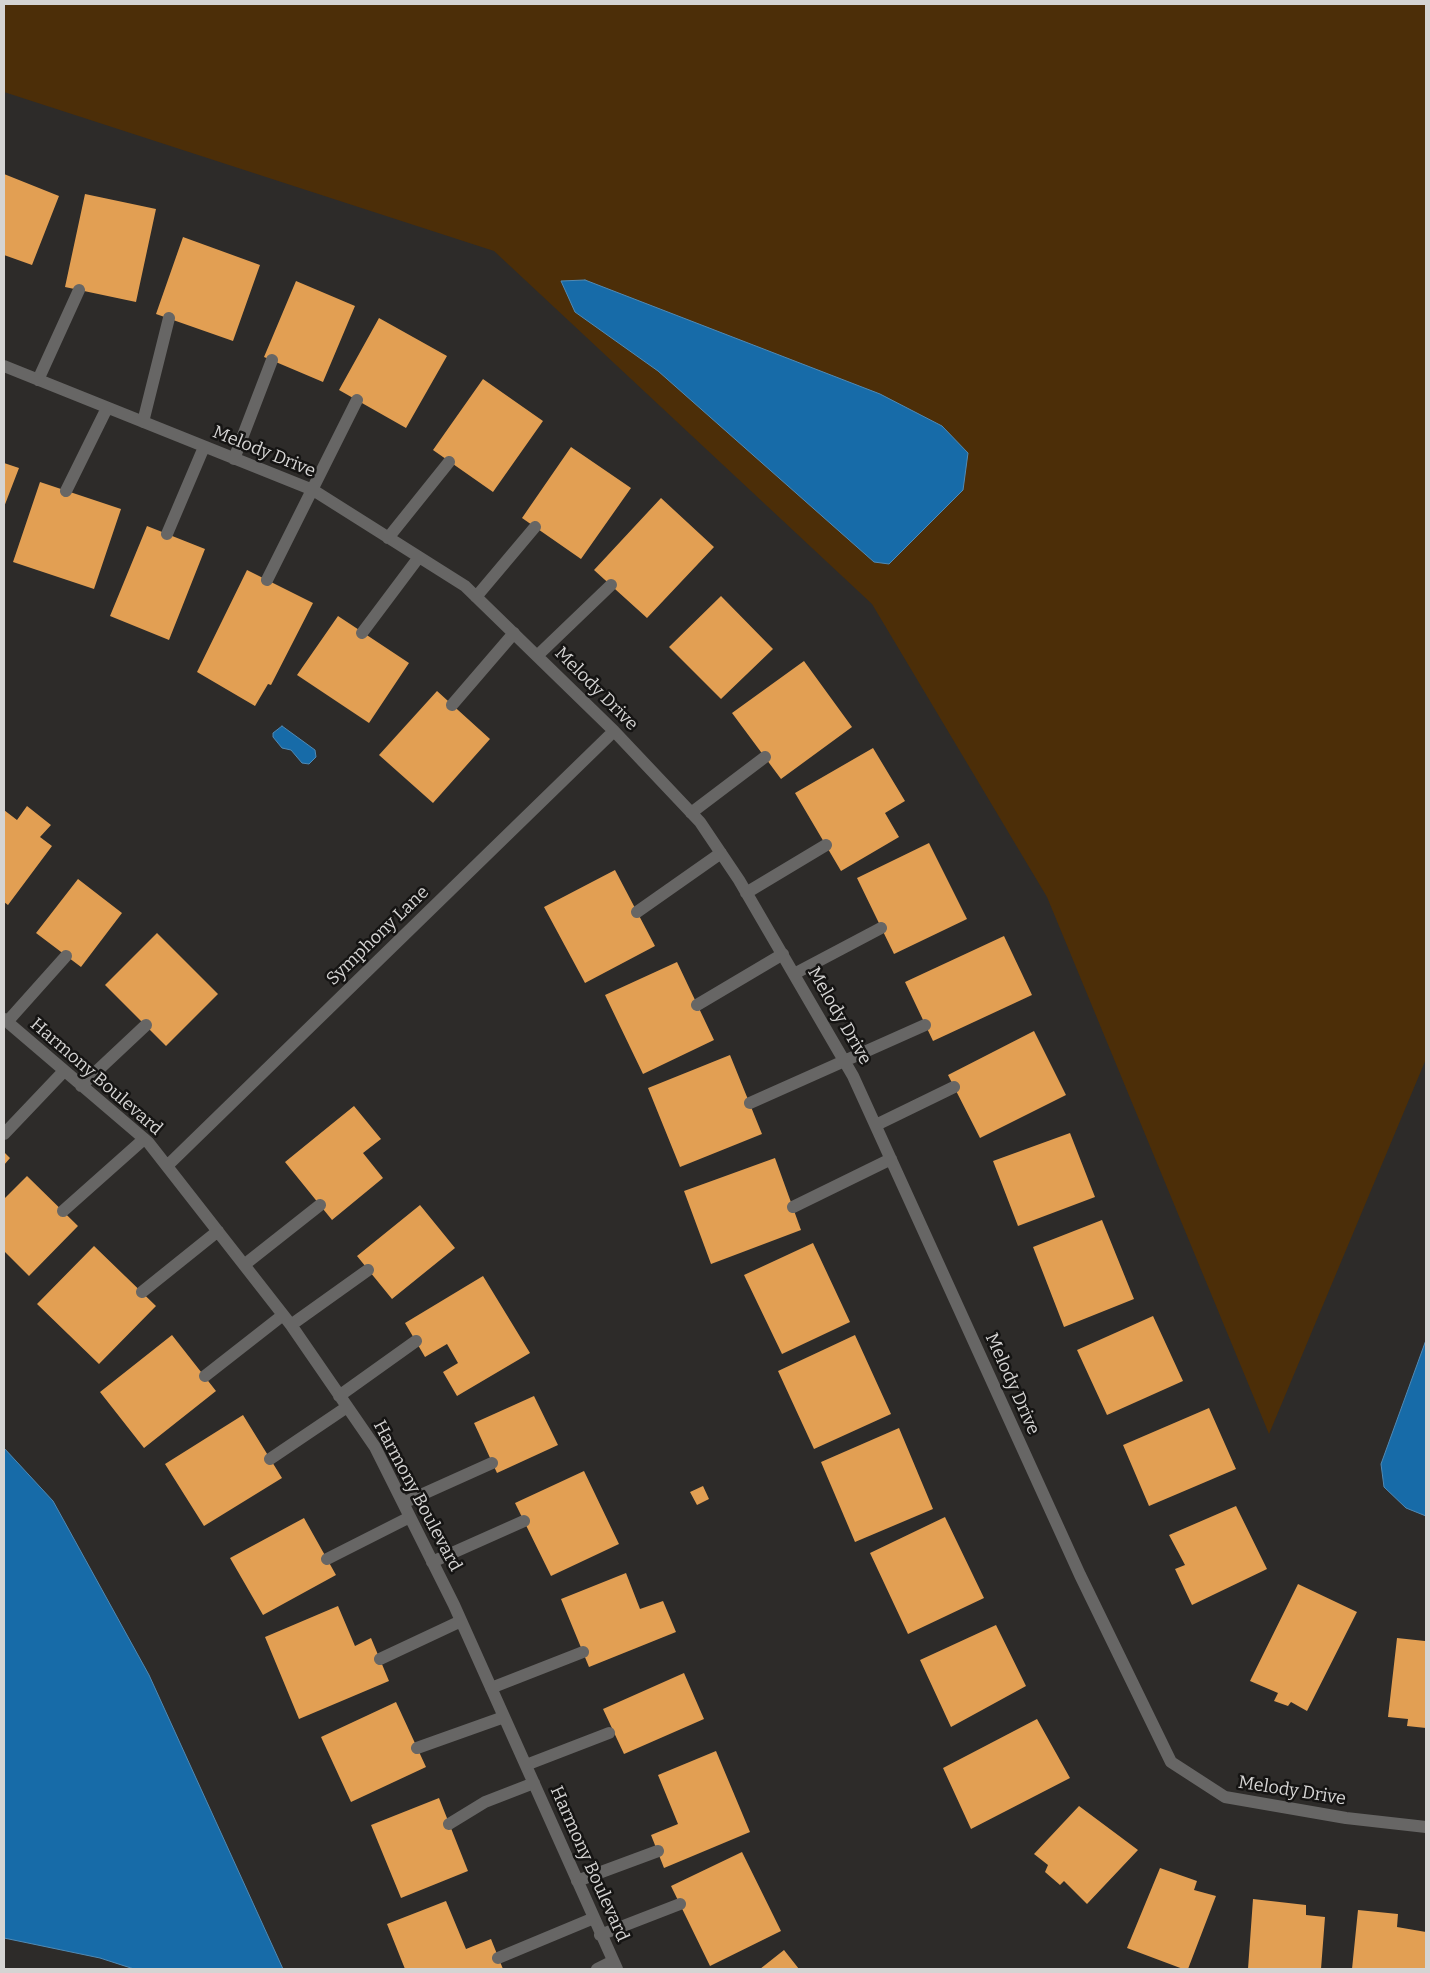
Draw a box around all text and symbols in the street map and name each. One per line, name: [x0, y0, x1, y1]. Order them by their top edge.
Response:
street label: Melody Drive: [209, 422, 319, 482]
street label: Melody Drive: [550, 643, 642, 735]
street label: Symphony Lane: [322, 882, 434, 990]
street label: Melody Drive: [802, 963, 876, 1069]
street label: Harmony Boulevard: [26, 1014, 166, 1140]
street label: Melody Drive: [980, 1330, 1044, 1438]
street label: Harmony Boulevard: [368, 1417, 466, 1575]
street label: Melody Drive: [1236, 1772, 1348, 1810]
street label: Harmony Boulevard: [545, 1783, 633, 1945]

